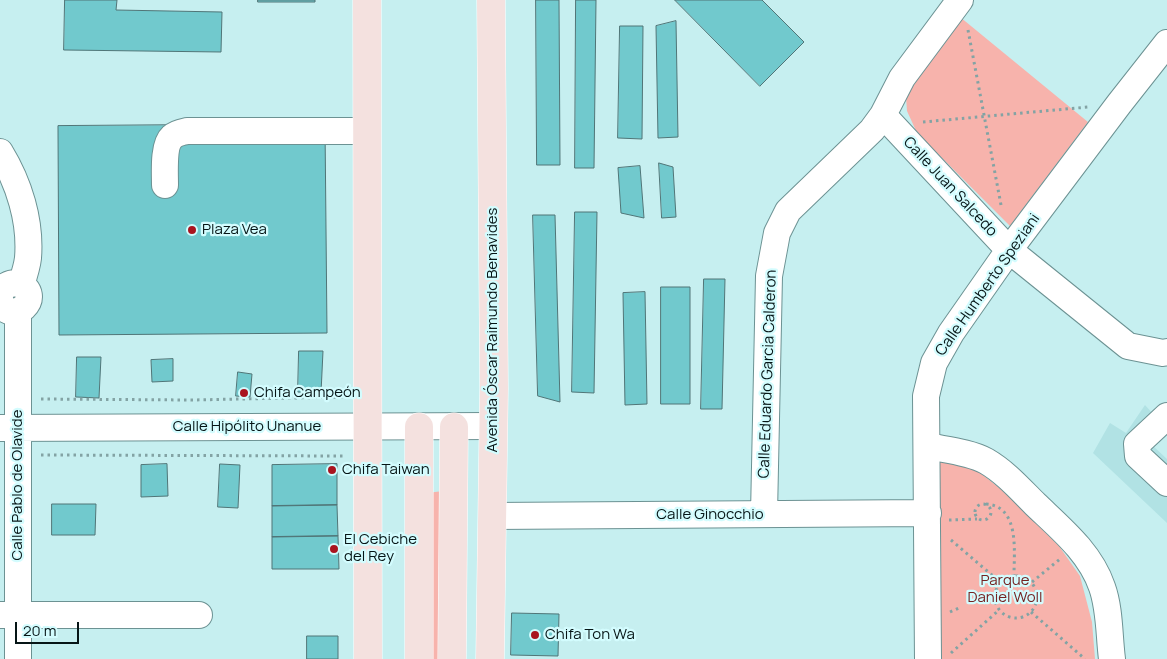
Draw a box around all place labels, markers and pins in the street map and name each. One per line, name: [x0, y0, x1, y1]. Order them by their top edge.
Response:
place label: Plaza Vea: [202, 221, 267, 239]
marker: Plaza Vea: [186, 224, 198, 236]
place label: Chifa Campeón: [254, 384, 361, 402]
marker: Chifa Campeón: [238, 387, 250, 399]
place label: Chifa Taiwan: [342, 461, 430, 479]
marker: Chifa Taiwan: [326, 464, 338, 476]
place label: El Cebiche del Rey: [344, 531, 417, 566]
marker: El Cebiche del Rey: [328, 543, 340, 555]
place label: Chifa Ton Wa: [545, 626, 635, 644]
marker: Chifa Ton Wa: [529, 629, 541, 641]

